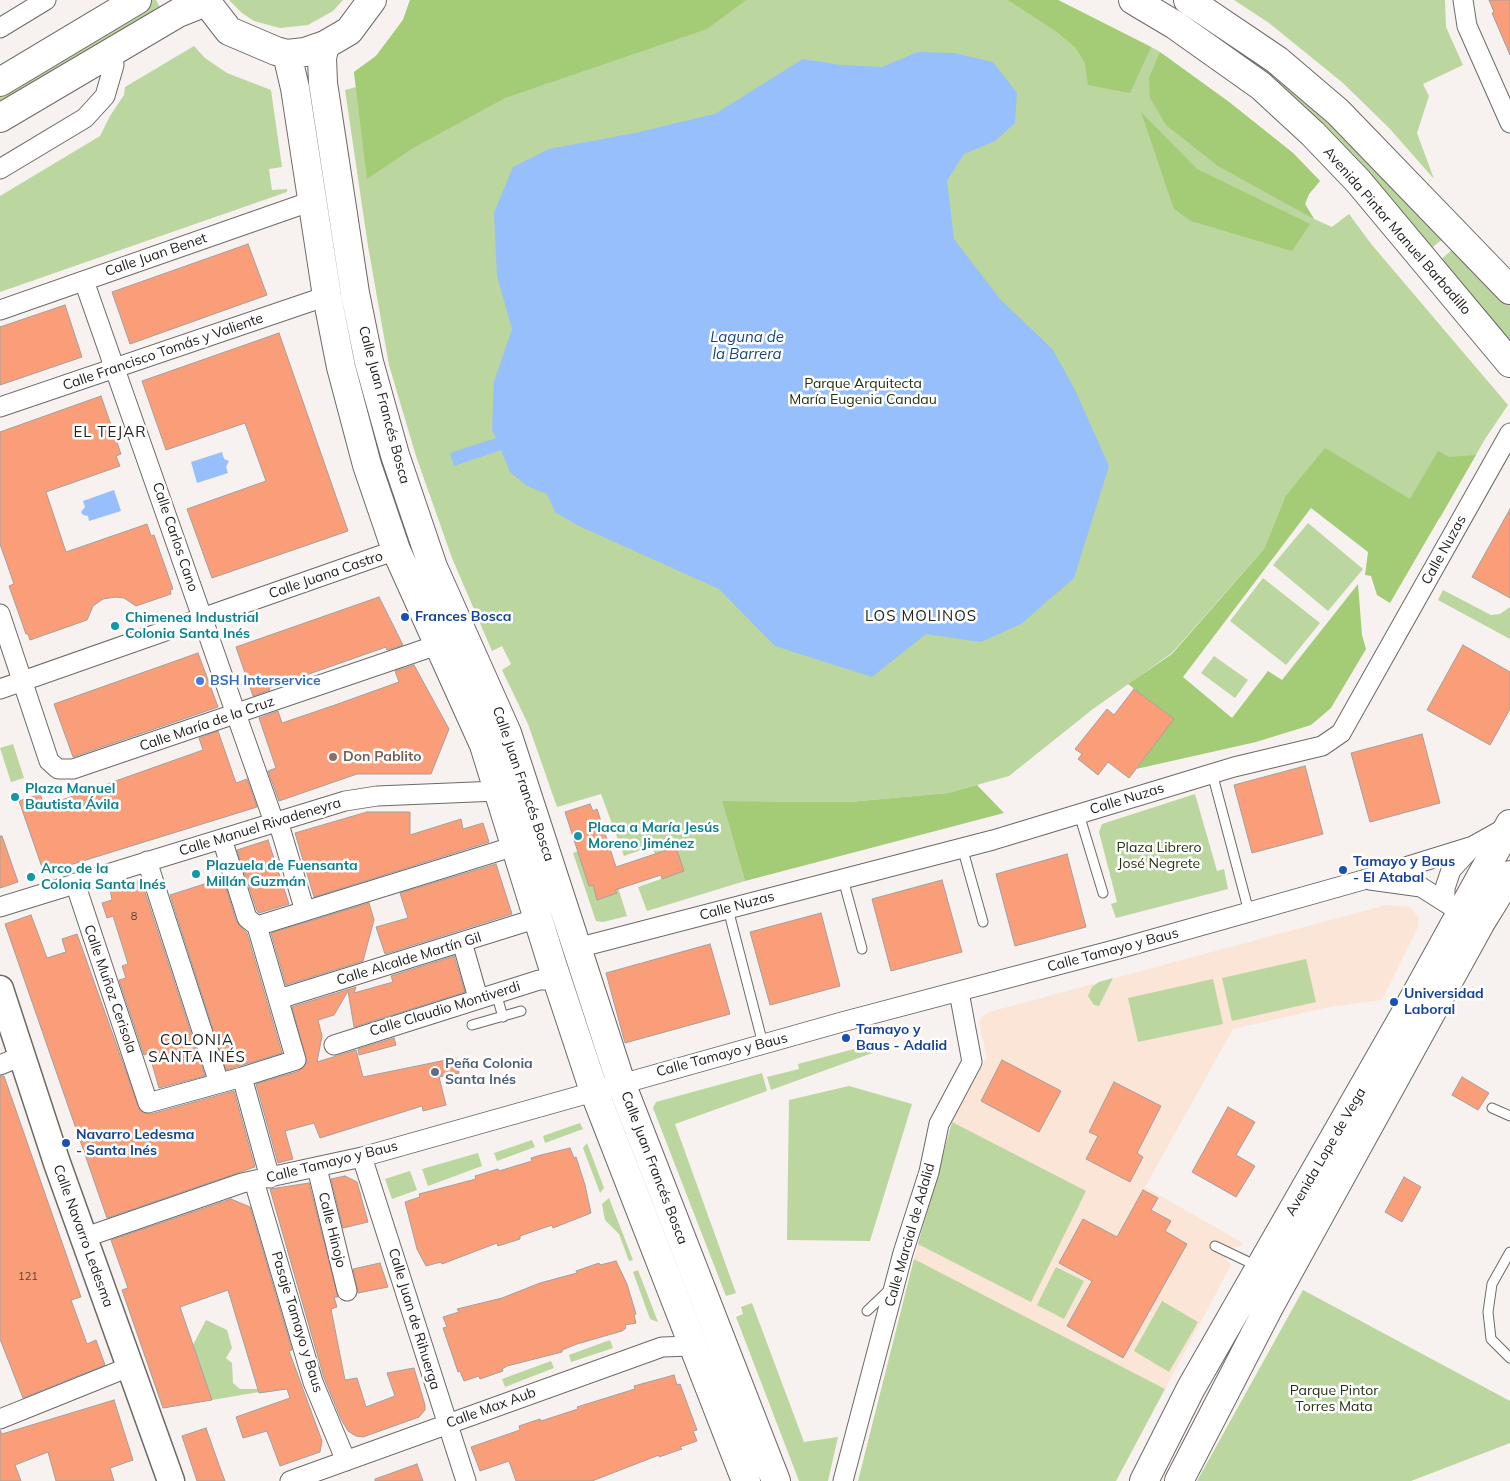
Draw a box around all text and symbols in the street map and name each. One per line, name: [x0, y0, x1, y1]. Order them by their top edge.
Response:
street label: Avenida Pintor Manuel Barbadillo: [1320, 144, 1474, 318]
street label: Calle Juan Benet: [103, 230, 209, 280]
street label: Calle Francisco Tomás y Valiente: [61, 310, 265, 394]
street label: Calle Juan Francés Bosca: [355, 324, 413, 486]
water label: Laguna de la Barrera: [710, 328, 784, 363]
park label: Parque Arquitecta María Eugenia Candau: [789, 376, 937, 408]
district label: EL TEJAR: [72, 423, 148, 441]
street label: Calle Carlos Cano: [148, 480, 202, 594]
street label: Calle Nuzas: [1418, 512, 1470, 588]
street label: Calle Juana Castro: [267, 548, 385, 602]
district label: LOS MOLINOS: [864, 607, 978, 625]
place label: Frances Bosca: [415, 609, 512, 625]
place label: Chimenea Industrial Colonia Santa Inés: [125, 610, 259, 642]
marker: Frances Bosca: [399, 611, 411, 623]
marker: Chimenea Industrial Colonia Santa Inés: [109, 620, 121, 632]
place label: BSH Interservice: [210, 673, 321, 689]
marker: BSH Interservice: [194, 675, 206, 687]
street label: Calle María de la Cruz: [137, 693, 277, 755]
street label: Calle Juan Francés Bosca: [489, 704, 557, 864]
place label: Don Pablito: [343, 749, 421, 765]
marker: Don Pablito: [327, 751, 339, 763]
street label: Calle Nuzas: [1088, 780, 1166, 818]
place label: Plaza Manuel Bautista Ávila: [25, 781, 119, 814]
marker: Plaza Manuel Bautista Ávila: [9, 791, 21, 803]
street label: Calle Manuel Rivadeneyra: [177, 794, 343, 860]
place label: Placa a María Jesús Moreno Jiménez: [588, 820, 719, 852]
marker: Placa a María Jesús Moreno Jiménez: [572, 830, 584, 842]
park label: Plaza Librero José Negrete: [1116, 840, 1202, 872]
place label: Tamayo y Baus - El Atabal: [1353, 854, 1455, 886]
place label: Plazuela de Fuensanta Millán Guzmán: [206, 858, 358, 890]
place label: Arco de la Colonia Santa Inés: [41, 861, 166, 894]
marker: Tamayo y Baus - El Atabal: [1337, 864, 1349, 876]
marker: Plazuela de Fuensanta Millán Guzmán: [190, 868, 202, 880]
marker: Arco de la Colonia Santa Inés: [25, 871, 37, 883]
street label: Calle Nuzas: [698, 888, 776, 924]
house number: 8: [131, 910, 137, 924]
street label: Calle Muñoz Cerisola: [80, 923, 140, 1055]
street label: Calle Tamayo y Baus: [1046, 924, 1180, 976]
street label: Calle Alcalde Martín Gil: [335, 929, 483, 989]
street label: Calle Claudio Montiverdi: [368, 978, 522, 1040]
place label: Universidad Laboral: [1404, 986, 1484, 1019]
marker: Universidad Laboral: [1388, 996, 1400, 1008]
place label: Tamayo y Baus - Adalid: [856, 1022, 947, 1054]
street label: Calle Tamayo y Baus: [655, 1029, 789, 1081]
district label: COLONIA SANTA INÉS: [147, 1031, 247, 1066]
marker: Tamayo y Baus - Adalid: [840, 1032, 852, 1044]
place label: Peña Colonia Santa Inés: [445, 1056, 533, 1088]
marker: Peña Colonia Santa Inés: [429, 1066, 441, 1078]
street label: Avenida Lope de Vega: [1282, 1085, 1370, 1219]
street label: Calle Juan Francés Bosca: [617, 1089, 691, 1247]
place label: Navarro Ledesma - Santa Inés: [76, 1127, 194, 1160]
marker: Navarro Ledesma - Santa Inés: [60, 1137, 72, 1149]
street label: Calle Tamayo y Baus: [264, 1138, 400, 1186]
street label: Calle Marcial de Adalid: [881, 1161, 939, 1309]
street label: Calle Navarro Ledesma: [49, 1162, 117, 1310]
street label: Calle Hinojo: [315, 1190, 349, 1270]
street label: Calle Juan de Rihuerga: [384, 1246, 444, 1392]
street label: Pasaje Tamayo y Baus: [268, 1249, 326, 1395]
house number: 121: [18, 1270, 38, 1284]
park label: Parque Pintor Torres Mata: [1290, 1383, 1378, 1415]
street label: Calle Max Aub: [444, 1384, 538, 1432]

